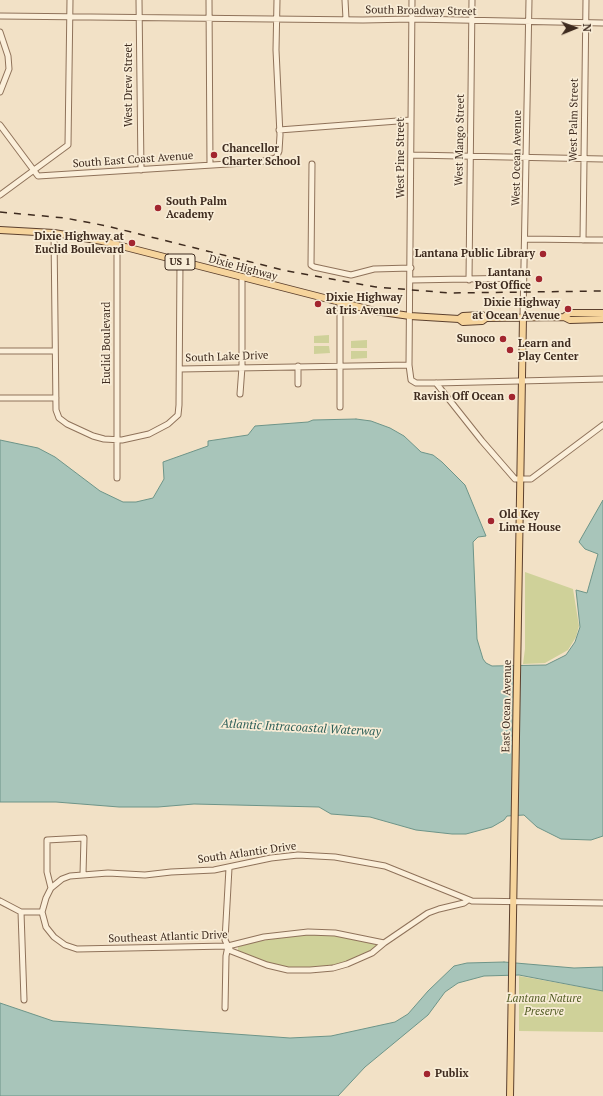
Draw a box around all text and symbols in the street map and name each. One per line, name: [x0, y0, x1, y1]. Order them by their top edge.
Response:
street label: South Broadway Street: [365, 3, 477, 19]
north arrow: [555, 8, 595, 48]
text: N: [580, 23, 594, 32]
street label: West Drew Street: [122, 43, 136, 127]
street label: West Palm Street: [567, 78, 581, 162]
street label: West Mango Street: [453, 94, 467, 186]
street label: West Ocean Avenue: [510, 110, 524, 206]
street label: West Pine Street: [394, 118, 408, 198]
place label: Chancellor Charter School: [222, 142, 300, 168]
street label: South East Coast Avenue: [72, 149, 194, 171]
marker: Chancellor Charter School: [209, 150, 219, 160]
place label: South Palm Academy: [166, 195, 227, 221]
marker: South Palm Academy: [153, 203, 163, 213]
place label: Dixie Highway at Euclid Boulevard: [34, 230, 124, 256]
marker: Dixie Highway at Euclid Boulevard: [127, 238, 137, 248]
place label: Lantana Public Library: [415, 247, 535, 261]
marker: Lantana Public Library: [538, 249, 548, 259]
street label: Dixie Highway: [207, 252, 279, 284]
road number: US 1: [165, 254, 195, 270]
place label: Lantana Post Office: [475, 266, 531, 292]
marker: Lantana Post Office: [534, 274, 544, 284]
place label: Dixie Highway at Iris Avenue: [326, 291, 402, 317]
place label: Dixie Highway at Ocean Avenue: [472, 296, 560, 322]
marker: Dixie Highway at Iris Avenue: [313, 299, 323, 309]
street label: Euclid Boulevard: [100, 302, 114, 384]
marker: Dixie Highway at Ocean Avenue: [563, 304, 573, 314]
place label: Sunoco: [457, 332, 495, 346]
marker: Sunoco: [498, 334, 508, 344]
place label: Learn and Play Center: [518, 337, 579, 363]
marker: Learn and Play Center: [505, 345, 515, 355]
street label: South Lake Drive: [185, 349, 269, 365]
place label: Ravish Off Ocean: [414, 390, 504, 404]
marker: Ravish Off Ocean: [507, 392, 517, 402]
place label: Old Key Lime House: [499, 508, 561, 534]
marker: Old Key Lime House: [486, 516, 496, 526]
street label: East Ocean Avenue: [500, 659, 514, 753]
water label: Atlantic Intracoastal Waterway: [221, 717, 381, 739]
street label: South Atlantic Drive: [197, 840, 297, 866]
street label: Southeast Atlantic Drive: [108, 928, 228, 946]
park label: Lantana Nature Preserve: [507, 992, 581, 1018]
place label: Publix: [435, 1067, 469, 1081]
marker: Publix: [422, 1069, 432, 1079]

